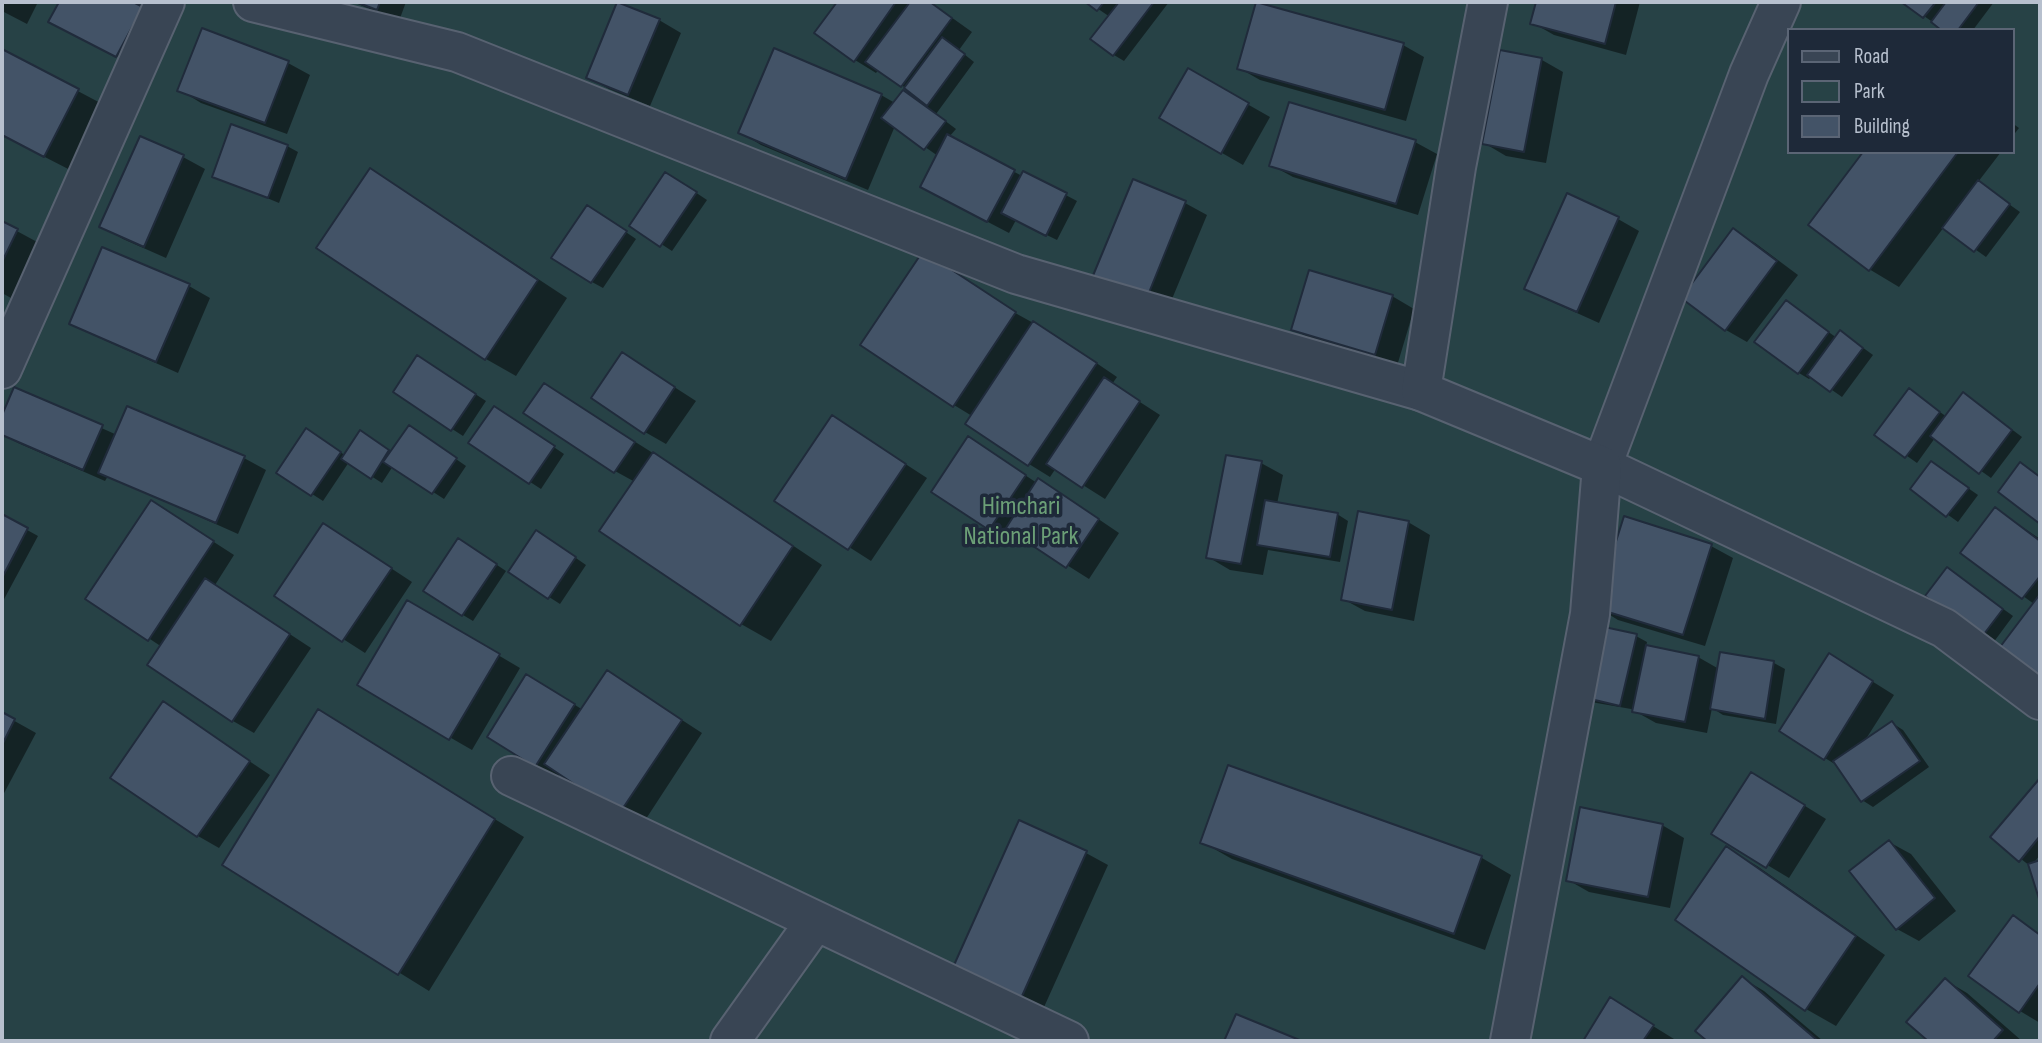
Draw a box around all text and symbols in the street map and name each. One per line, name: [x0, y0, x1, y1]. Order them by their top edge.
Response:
legend: [1786, 28, 2014, 154]
text: Road: [1854, 44, 1889, 69]
text: Park: [1854, 79, 1885, 104]
text: Building: [1854, 114, 1910, 139]
park label: Himchari National Park: [964, 491, 1078, 552]

